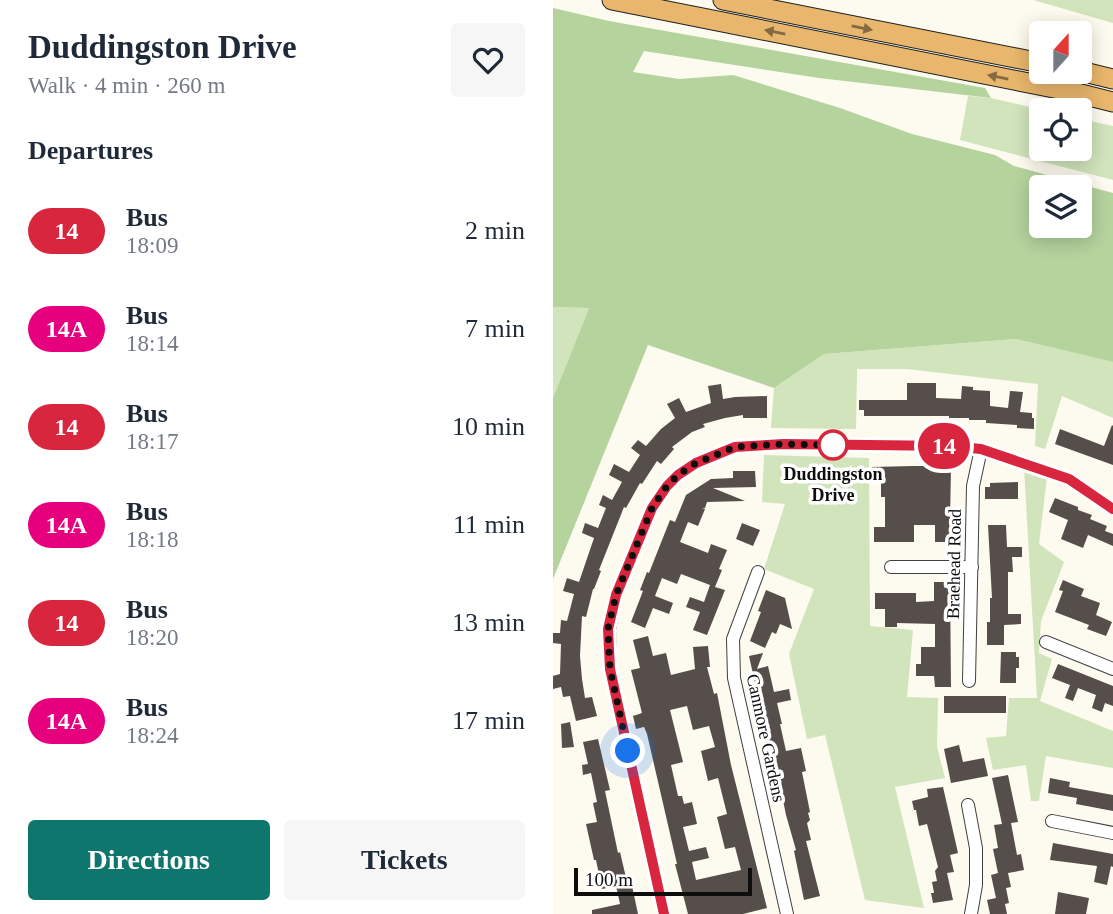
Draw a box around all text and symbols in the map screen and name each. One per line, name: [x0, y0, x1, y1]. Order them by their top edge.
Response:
north arrow: [1029, 21, 1092, 84]
map controls: [1029, 21, 1092, 238]
one-way arrow: [851, 22, 873, 33]
button: heart: [451, 23, 525, 97]
one-way arrow: [764, 27, 786, 38]
text: Duddingston Drive: [28, 29, 297, 65]
one-way arrow: [987, 71, 1009, 82]
text: Walk · 4 min · 260 m: [28, 73, 225, 98]
button: locate: [1029, 98, 1092, 161]
text: Departures: [28, 136, 153, 165]
button: layers: [1029, 175, 1092, 238]
text: Bus: [126, 203, 168, 232]
text: 2 min: [465, 216, 525, 245]
text: 14: [55, 218, 79, 244]
text: 18:09: [126, 233, 178, 258]
text: Bus: [126, 301, 168, 330]
text: 7 min: [465, 314, 525, 343]
text: 14A: [46, 316, 87, 342]
text: 18:14: [126, 331, 178, 356]
text: Bus: [126, 399, 168, 428]
text: 10 min: [452, 412, 525, 441]
text: 14: [55, 414, 79, 440]
line badge: 14: [913, 423, 975, 469]
text: 18:17: [126, 429, 178, 454]
marker: Duddingston Drive: [818, 430, 848, 460]
text: 14: [932, 433, 956, 459]
place label: Duddingston Drive: [783, 464, 883, 505]
text: Bus: [126, 497, 168, 526]
street label: Braehead Road: [943, 509, 965, 619]
text: 11 min: [453, 510, 525, 539]
text: 14A: [46, 512, 87, 538]
text: 18:18: [126, 527, 178, 552]
text: Bus: [126, 595, 168, 624]
text: 13 min: [452, 608, 525, 637]
text: 14: [55, 610, 79, 636]
text: 18:20: [126, 625, 178, 650]
street label: Canmore Gardens: [743, 672, 789, 804]
text: Bus: [126, 693, 168, 722]
text: 17 min: [452, 706, 525, 735]
text: 14A: [46, 708, 87, 734]
text: 18:24: [126, 723, 178, 748]
your location: [610, 733, 645, 768]
button: Directions: [28, 820, 270, 900]
button: Tickets: [284, 820, 525, 900]
scale bar: [574, 865, 753, 897]
text: 100 m: [585, 869, 633, 890]

